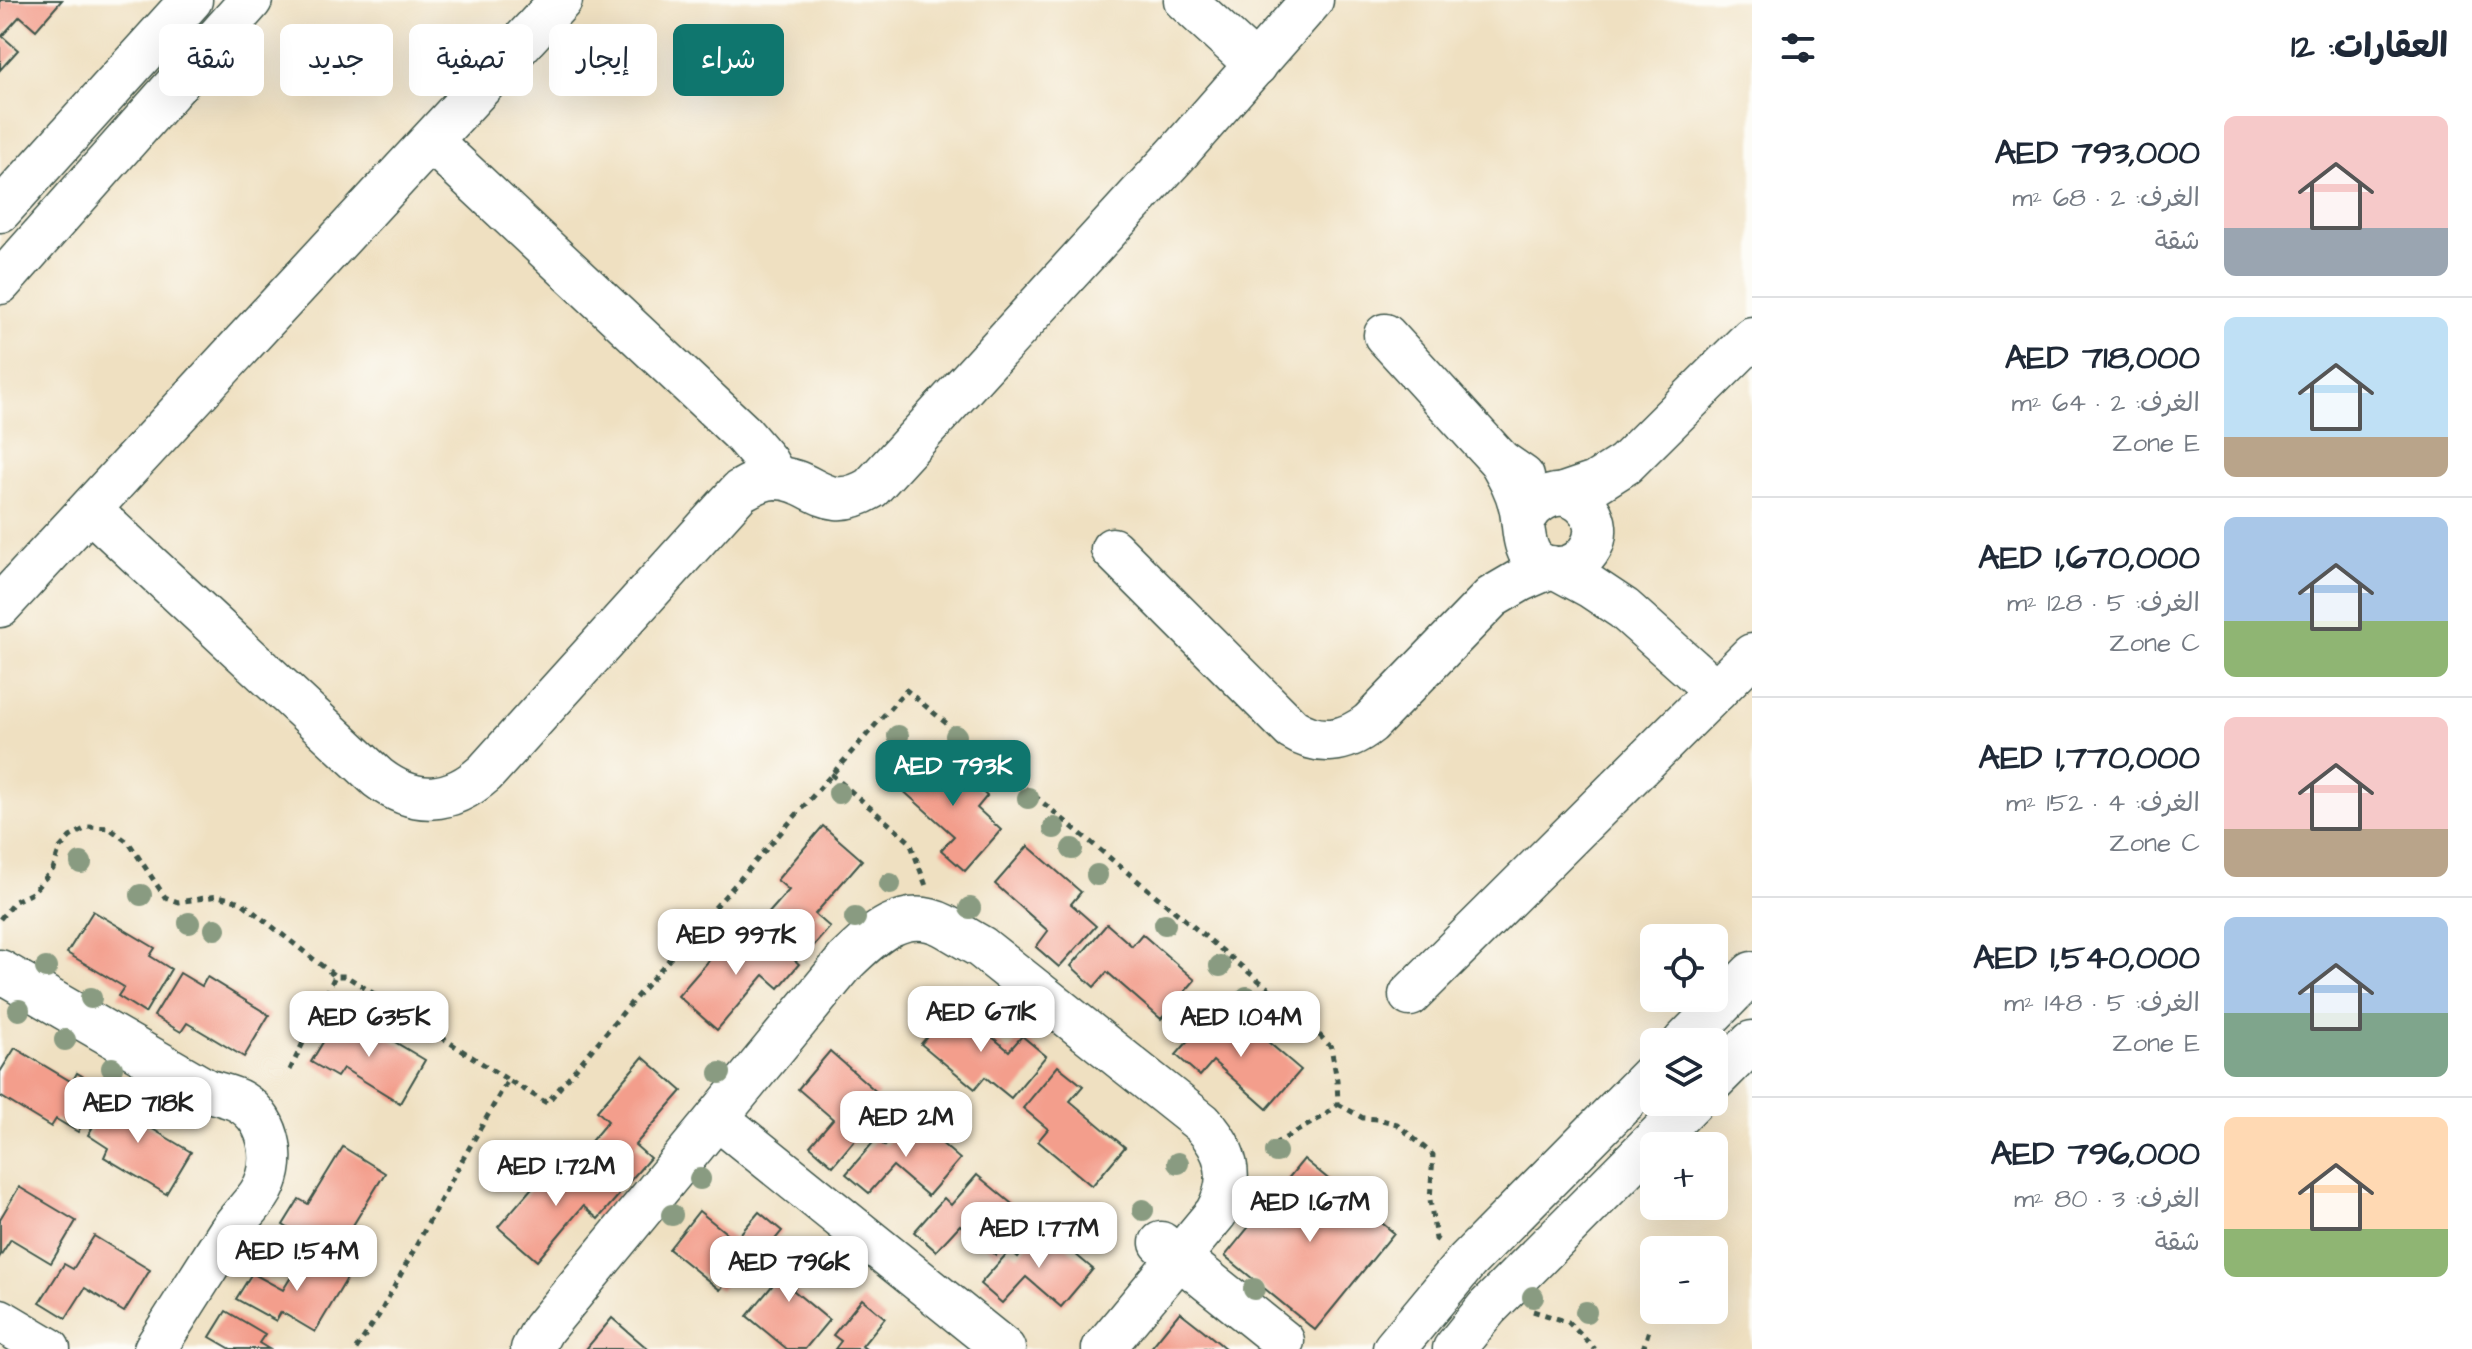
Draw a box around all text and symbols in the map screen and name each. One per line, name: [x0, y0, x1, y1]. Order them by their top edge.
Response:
text: العقارات: 12: [2291, 23, 2448, 71]
chip: شقة: [159, 24, 264, 96]
chip: جديد: [280, 24, 393, 96]
chip: تصفية: [409, 24, 533, 96]
chip: إيجار: [549, 24, 657, 96]
chip: شراء: [673, 24, 784, 96]
icon: filters: [1776, 26, 1820, 70]
text: AED 793,000: [1994, 129, 2200, 177]
icon: home: [2288, 148, 2384, 244]
text: الغرف: 2 · 68 m²: [2012, 180, 2200, 216]
text: شقة: [2155, 223, 2200, 259]
text: AED 718,000: [2005, 334, 2200, 382]
icon: home: [2288, 349, 2384, 445]
text: الغرف: 2 · 64 m²: [2011, 385, 2200, 421]
text: Zone E: [2112, 425, 2200, 461]
text: AED 1,670,000: [1978, 534, 2200, 582]
icon: home: [2288, 549, 2384, 645]
text: الغرف: 5 · 128 m²: [2007, 585, 2200, 621]
text: Zone C: [2109, 625, 2200, 661]
text: AED 1,770,000: [1978, 734, 2200, 782]
pin: AED 793K: [870, 740, 1036, 808]
text: AED 793K: [893, 748, 1013, 784]
icon: home: [2288, 749, 2384, 845]
text: الغرف: 4 · 152 m²: [2006, 785, 2200, 821]
text: Zone C: [2109, 825, 2200, 861]
pin: AED 997K: [653, 909, 819, 977]
text: AED 997K: [676, 917, 796, 953]
map controls: [1640, 924, 1728, 1324]
button: locate: [1640, 924, 1728, 1012]
text: AED 1,540,000: [1973, 934, 2200, 982]
icon: home: [2288, 949, 2384, 1045]
text: الغرف: 5 · 148 m²: [2004, 985, 2200, 1021]
pin: AED 671K: [898, 986, 1064, 1054]
pin: AED 635K: [286, 991, 452, 1059]
pin: AED 1.04M: [1149, 991, 1333, 1059]
text: AED 671K: [926, 994, 1036, 1030]
text: AED 635K: [308, 999, 431, 1035]
text: AED 1.04M: [1180, 999, 1302, 1035]
text: Zone E: [2112, 1025, 2200, 1061]
button: layers: [1640, 1028, 1728, 1116]
pin: AED 718K: [55, 1077, 221, 1145]
text: AED 718K: [82, 1085, 194, 1121]
pin: AED 2M: [841, 1091, 971, 1159]
text: AED 2M: [858, 1099, 954, 1135]
text: AED 796,000: [1990, 1130, 2200, 1178]
button: +: [1640, 1132, 1728, 1220]
pin: AED 1.72M: [464, 1140, 648, 1208]
text: AED 1.72M: [497, 1148, 615, 1184]
icon: home: [2288, 1149, 2384, 1245]
pin: AED 1.67M: [1218, 1176, 1402, 1244]
text: الغرف: 3 · 80 m²: [2014, 1181, 2200, 1217]
text: AED 1.67M: [1250, 1184, 1370, 1220]
pin: AED 1.77M: [947, 1202, 1131, 1270]
text: AED 1.77M: [979, 1210, 1099, 1246]
text: شقة: [2155, 1224, 2200, 1260]
pin: AED 1.54M: [205, 1225, 389, 1293]
text: AED 1.54M: [235, 1233, 359, 1269]
pin: AED 796K: [706, 1236, 872, 1304]
button: −: [1640, 1236, 1728, 1324]
text: AED 796K: [728, 1244, 850, 1280]

